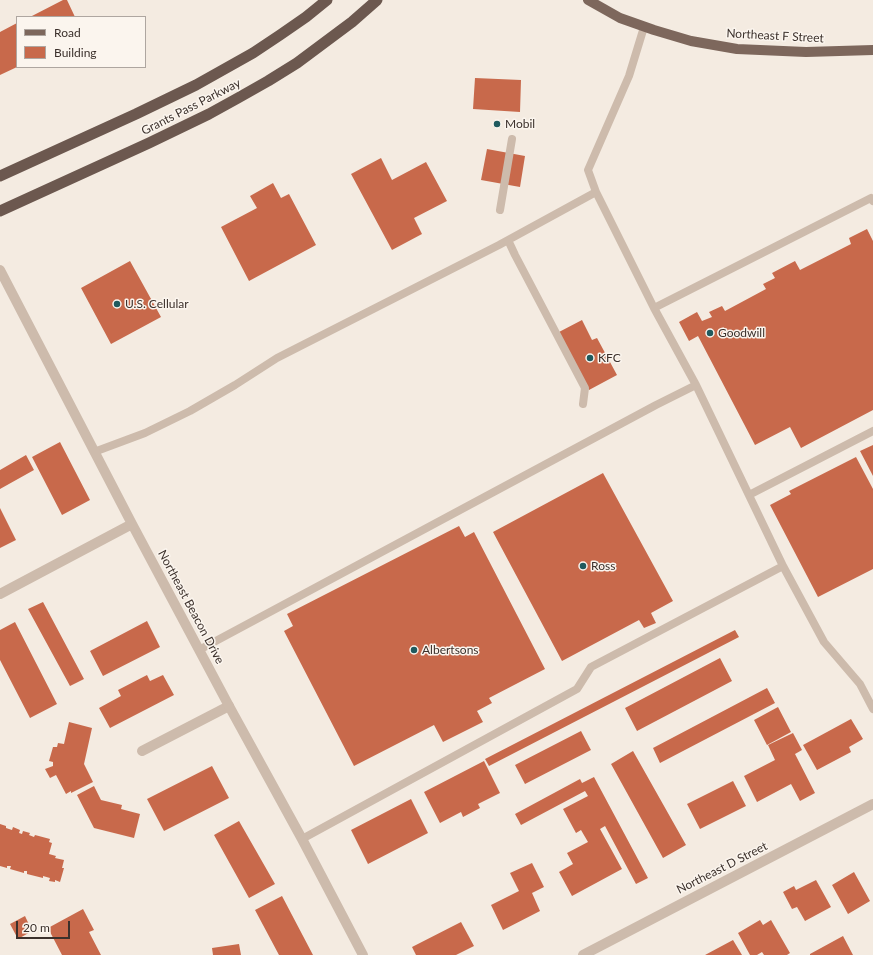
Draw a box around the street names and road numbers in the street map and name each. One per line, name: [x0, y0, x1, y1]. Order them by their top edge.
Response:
street label: Northeast F Street: [726, 26, 824, 46]
street label: Grants Pass Parkway: [139, 76, 243, 138]
street label: Northeast Beacon Drive: [155, 548, 227, 666]
street label: Northeast D Street: [674, 839, 770, 897]

